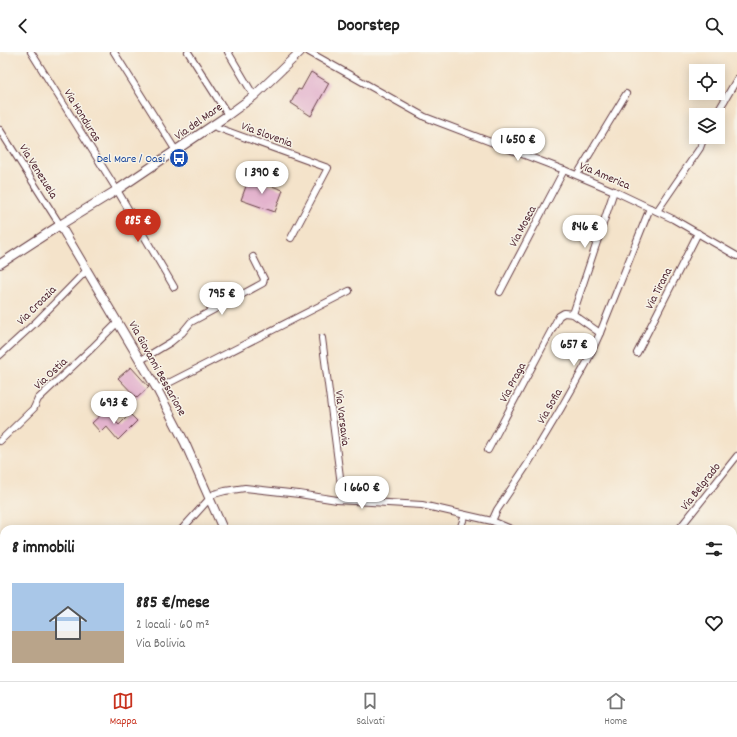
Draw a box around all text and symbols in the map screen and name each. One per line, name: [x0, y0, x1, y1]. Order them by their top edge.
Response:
text: Doorstep: [337, 14, 400, 39]
icon: back: [12, 15, 34, 37]
icon: search: [703, 15, 725, 37]
map controls: [689, 64, 725, 144]
button: locate: [689, 64, 725, 100]
street label: Via Honduras: [59, 86, 105, 145]
street label: Via del Mare: [171, 99, 226, 145]
button: layers: [689, 108, 725, 144]
street label: Via Slovenia: [238, 118, 295, 153]
pin: 1 650 €: [481, 128, 555, 162]
text: 1 650 €: [500, 131, 536, 150]
street label: Via Venezuela: [14, 141, 61, 203]
bus stop icon: Del Mare / Oasi: [168, 147, 190, 169]
place label: Del Mare / Oasi: [97, 151, 165, 168]
street label: Via America: [576, 158, 633, 195]
pin: 1 390 €: [225, 161, 299, 195]
text: 1 390 €: [245, 164, 279, 183]
street label: Via Mosca: [505, 203, 541, 250]
pin: 885 €: [110, 209, 166, 243]
text: 885 €: [125, 212, 151, 231]
pin: 846 €: [557, 215, 613, 249]
text: 846 €: [571, 218, 599, 237]
street label: Via Tirana: [642, 265, 677, 312]
street label: Via Croazia: [13, 282, 61, 330]
pin: 795 €: [194, 282, 250, 316]
text: 795 €: [208, 285, 236, 304]
street label: Via Giovanni Bessarione: [124, 318, 190, 419]
pin: 657 €: [546, 333, 602, 367]
text: 657 €: [560, 336, 588, 355]
street label: Via Ostia: [30, 354, 72, 394]
street label: Via Praga: [496, 360, 531, 406]
street label: Via Sofia: [533, 386, 567, 428]
street label: Via Varsavia: [330, 389, 353, 447]
pin: 693 €: [86, 391, 142, 425]
text: 693 €: [100, 394, 128, 413]
street label: Via Belgrado: [677, 459, 725, 514]
pin: 1 660 €: [325, 476, 399, 510]
text: 1 660 €: [344, 479, 380, 498]
text: 8 immobili: [12, 537, 74, 561]
icon: filters: [703, 538, 725, 560]
text: 885 €/mese: [136, 592, 210, 616]
icon: home: [44, 599, 92, 647]
icon: heart: [703, 612, 725, 634]
text: 2 locali · 60 m²: [136, 616, 209, 635]
text: Via Bolivia: [136, 635, 185, 654]
tab: Mappa: [110, 690, 137, 730]
tab: Salvati: [356, 690, 385, 730]
tab: Home: [604, 690, 627, 730]

